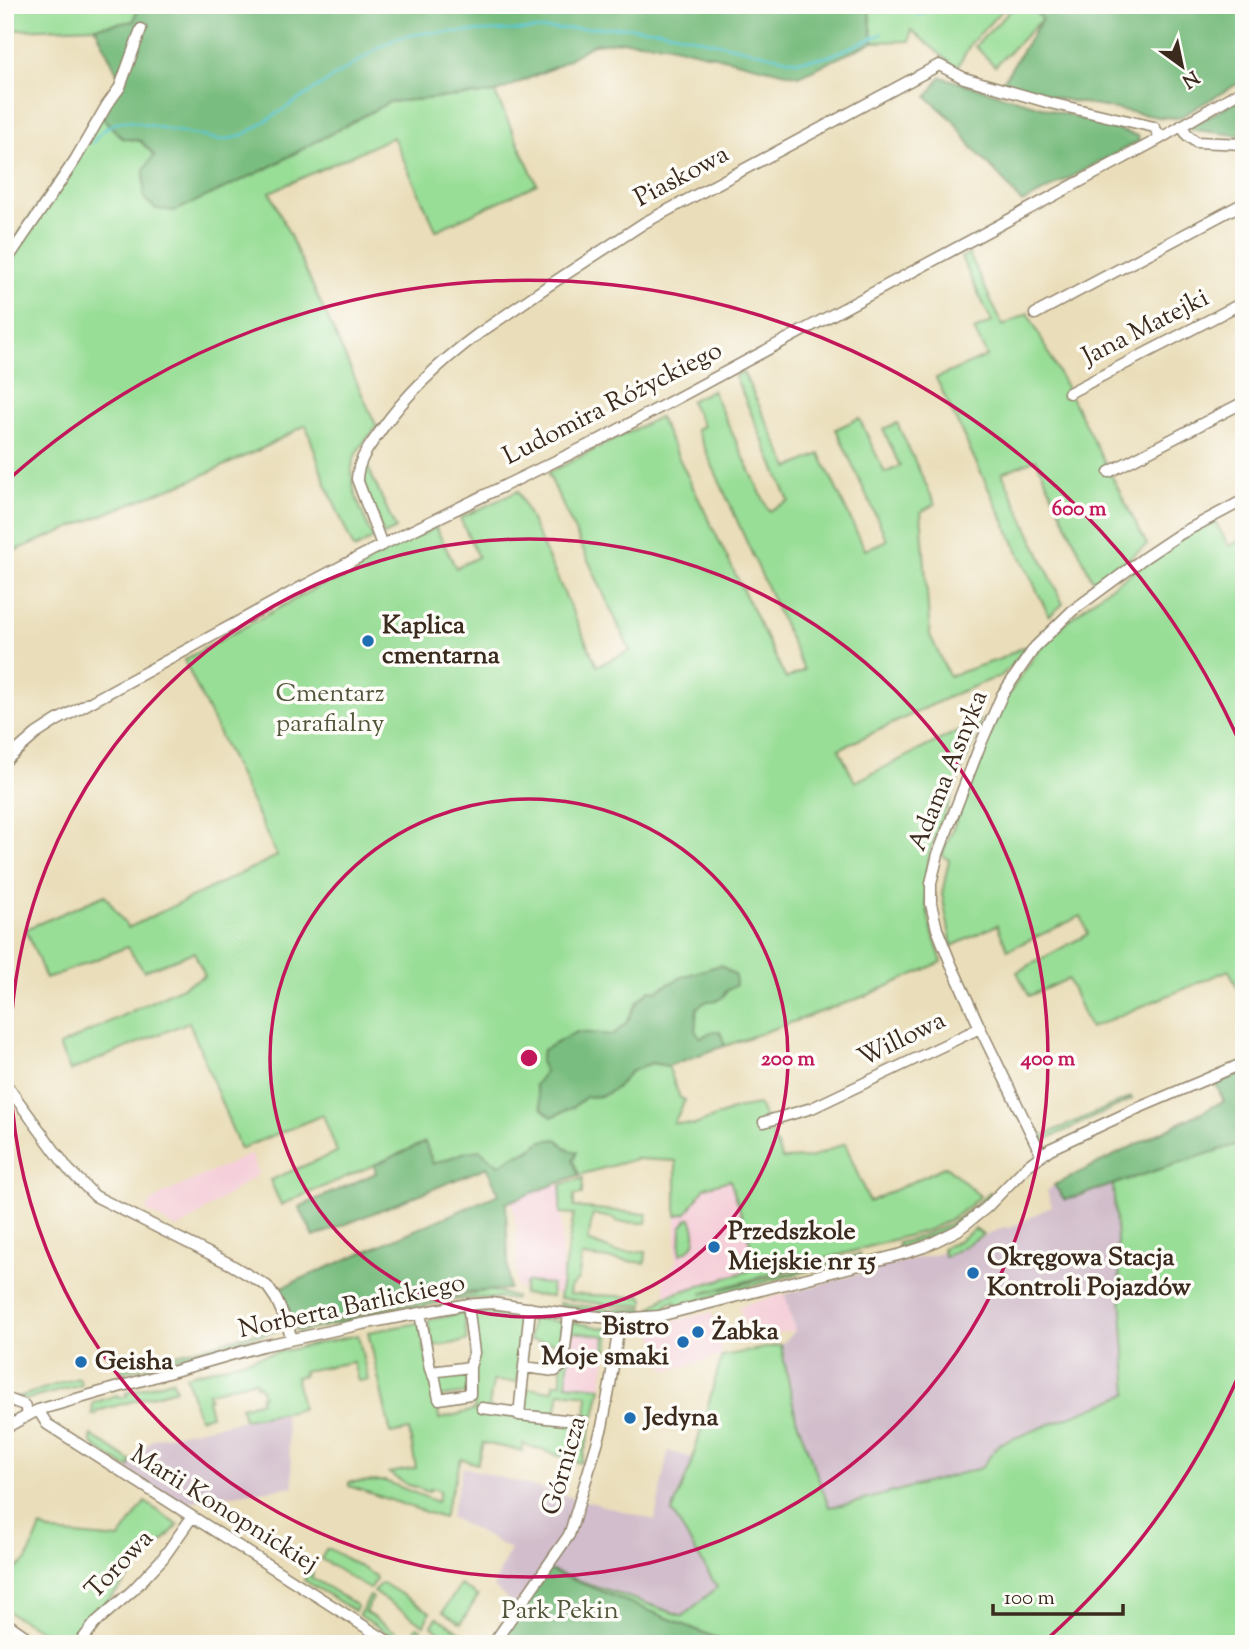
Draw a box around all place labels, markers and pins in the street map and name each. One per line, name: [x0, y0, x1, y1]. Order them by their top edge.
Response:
place label: Kaplica cmentarna: [382, 608, 500, 675]
marker: Kaplica cmentarna: [360, 633, 376, 649]
centre of rings: [517, 1046, 541, 1070]
place label: Przedszkole Miejskie nr 15: [728, 1214, 876, 1281]
marker: Przedszkole Miejskie nr 15: [706, 1239, 722, 1255]
place label: Okręgowa Stacja Kontroli Pojazdów: [987, 1240, 1191, 1307]
marker: Okręgowa Stacja Kontroli Pojazdów: [965, 1265, 981, 1281]
place label: Bistro Moje smaki: [541, 1309, 670, 1376]
place label: Żabka: [712, 1314, 779, 1351]
marker: Żabka: [690, 1324, 706, 1340]
marker: Bistro Moje smaki: [675, 1334, 691, 1350]
place label: Geisha: [95, 1344, 173, 1381]
marker: Geisha: [73, 1354, 89, 1370]
place label: Jedyna: [642, 1400, 718, 1437]
marker: Jedyna: [622, 1410, 638, 1426]

